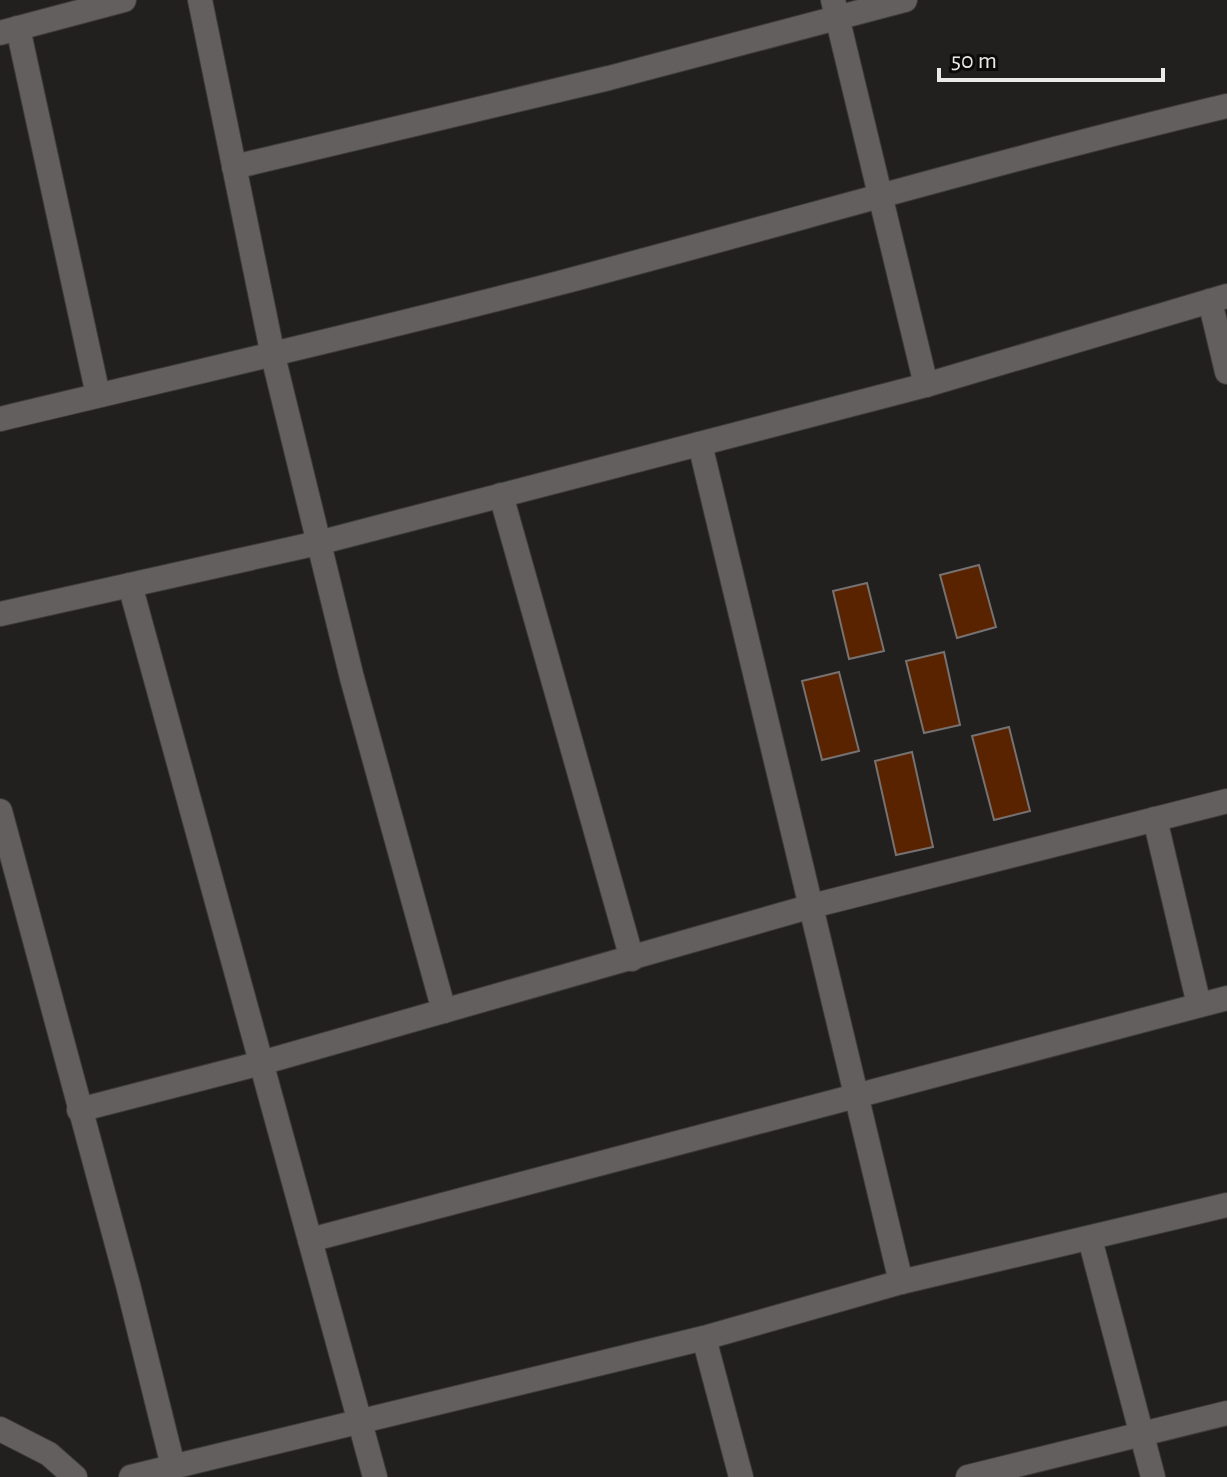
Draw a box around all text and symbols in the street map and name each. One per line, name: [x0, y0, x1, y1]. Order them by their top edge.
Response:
scale bar: [939, 32, 1163, 82]
text: 50 m: [951, 49, 997, 73]

